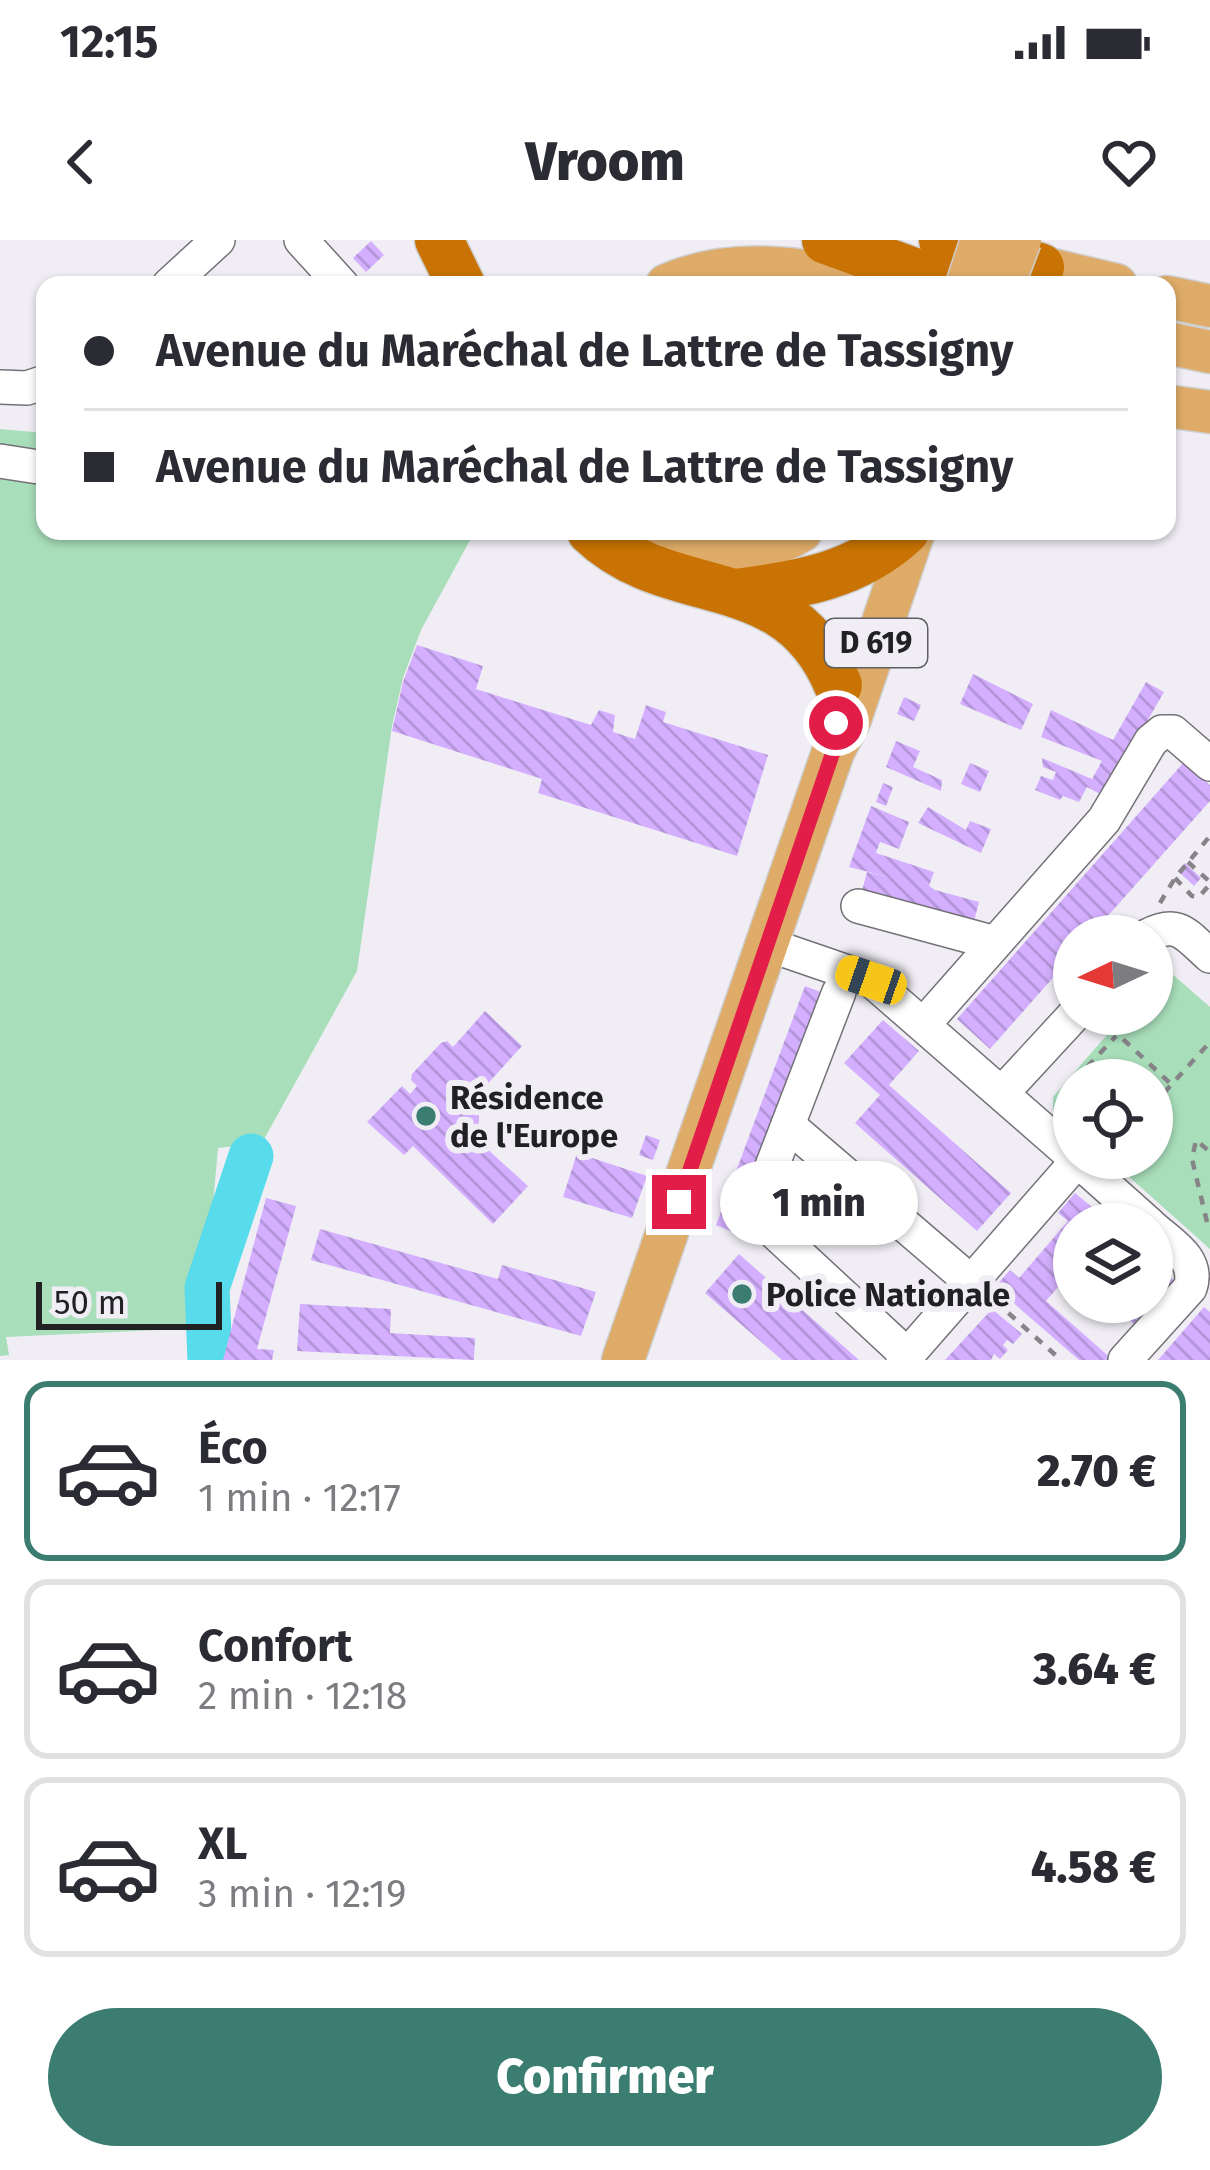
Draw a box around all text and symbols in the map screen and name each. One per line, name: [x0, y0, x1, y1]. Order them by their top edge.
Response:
text: 12:15: [60, 15, 158, 69]
icon: back: [48, 129, 114, 195]
icon: heart: [1096, 129, 1162, 195]
text: Vroom: [525, 130, 685, 194]
text: Avenue du Maréchal de Lattre de Tassigny: [156, 324, 1013, 378]
text: Avenue du Maréchal de Lattre de Tassigny: [156, 440, 1013, 494]
road number: D 619: [825, 619, 927, 667]
route start: [809, 696, 863, 750]
north arrow: [1053, 915, 1173, 1035]
map controls: [1053, 915, 1173, 1323]
car: [831, 951, 911, 1009]
button: locate: [1053, 1059, 1173, 1179]
place label: Résidence de l'Europe: [450, 1078, 618, 1156]
marker: Résidence de l'Europe: [413, 1103, 439, 1129]
callout: 1 min: [721, 1160, 919, 1244]
route end: [652, 1175, 706, 1229]
text: 1 min: [772, 1180, 866, 1226]
button: layers: [1053, 1203, 1173, 1323]
place label: Police Nationale: [766, 1275, 1010, 1315]
scale bar: [36, 1276, 222, 1329]
marker: Police Nationale: [729, 1281, 755, 1307]
text: 50 m: [54, 1283, 126, 1323]
icon: car: [54, 1417, 162, 1525]
text: Éco: [198, 1421, 268, 1475]
text: 2.70 €: [1037, 1444, 1156, 1498]
text: 1 min · 12:17: [198, 1475, 401, 1521]
icon: car: [54, 1615, 162, 1723]
text: Confort: [198, 1619, 353, 1673]
text: 3.64 €: [1033, 1642, 1156, 1696]
text: 2 min · 12:18: [198, 1673, 407, 1719]
icon: car: [54, 1813, 162, 1921]
text: XL: [198, 1817, 247, 1871]
text: 4.58 €: [1031, 1840, 1156, 1894]
text: 3 min · 12:19: [198, 1871, 406, 1917]
button: Confirmer: [48, 2008, 1162, 2146]

